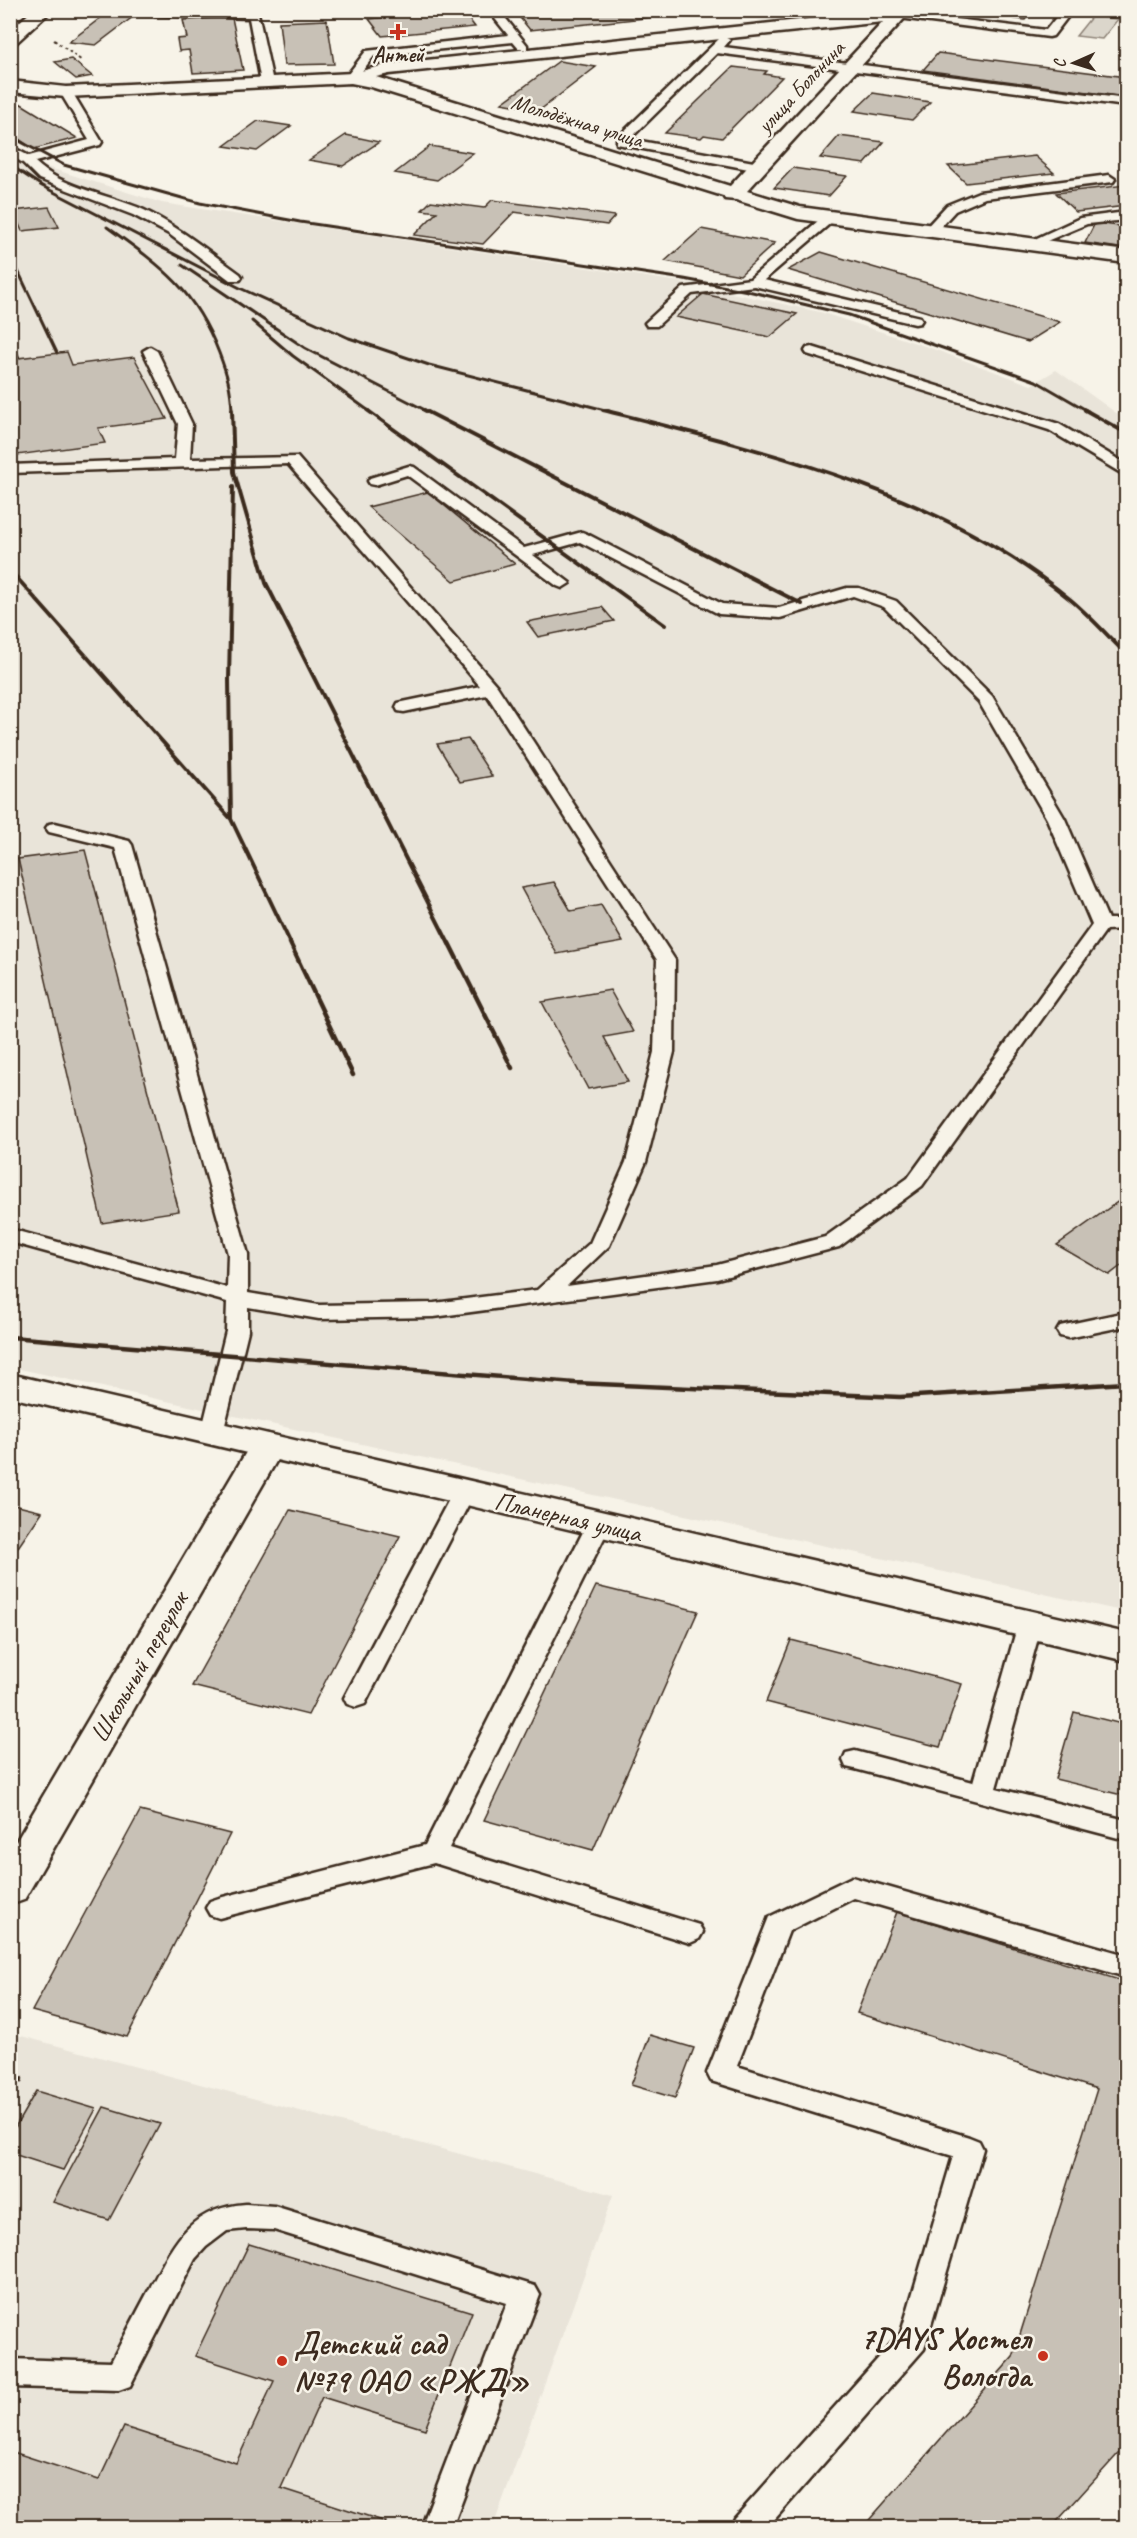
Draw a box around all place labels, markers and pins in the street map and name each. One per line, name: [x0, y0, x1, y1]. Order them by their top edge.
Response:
marker: Антей: [391, 25, 405, 39]
place label: Антей: [372, 41, 426, 69]
place label: 7DAYS Хостел Вологда: [860, 2318, 1034, 2396]
place label: Детский сад №79 ОАО «РЖД»: [294, 2323, 529, 2401]
marker: 7DAYS Хостел Вологда: [1036, 2349, 1050, 2363]
marker: Детский сад №79 ОАО «РЖД»: [275, 2354, 289, 2368]

